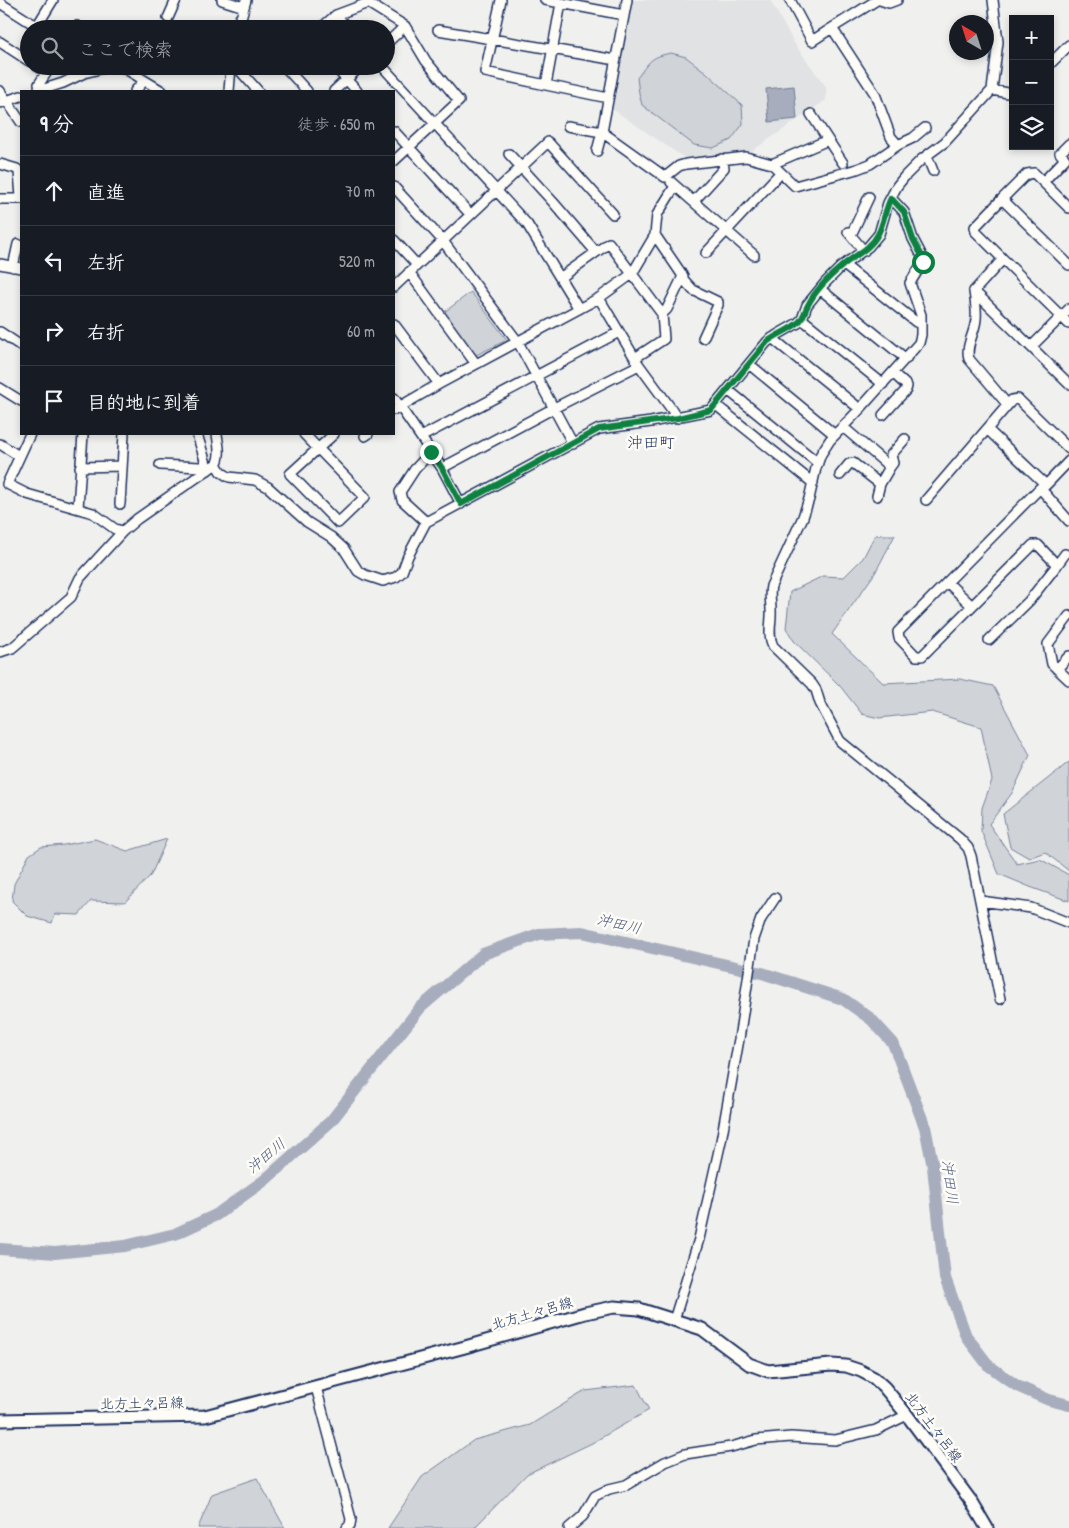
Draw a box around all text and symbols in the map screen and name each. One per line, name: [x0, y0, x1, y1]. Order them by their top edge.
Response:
north arrow: [949, 15, 994, 60]
map controls: [1009, 15, 1054, 150]
button: +: [1009, 15, 1054, 60]
search box: [20, 20, 395, 75]
icon: search: [38, 34, 66, 62]
text: ここで検索: [78, 36, 173, 62]
button: −: [1009, 60, 1054, 105]
button: layers: [1009, 105, 1054, 150]
text: 9 分: [40, 109, 74, 138]
text: 徒歩 · 650 m: [298, 113, 375, 135]
icon: ahead: [40, 177, 68, 205]
text: 直進: [87, 179, 125, 205]
text: 70 m: [345, 180, 375, 202]
icon: left: [40, 247, 68, 275]
text: 左折: [87, 249, 125, 275]
text: 520 m: [339, 250, 375, 272]
route start: [912, 251, 935, 274]
icon: right: [40, 317, 68, 345]
text: 右折: [87, 319, 125, 345]
text: 60 m: [347, 320, 375, 342]
icon: arrive: [40, 387, 68, 415]
text: 目的地に到着: [87, 389, 201, 415]
district label: 沖田町: [627, 431, 675, 453]
route end: [420, 441, 443, 464]
water label: 沖田川: [595, 908, 643, 939]
water label: 沖田川: [242, 1133, 290, 1178]
water label: 沖田川: [937, 1158, 964, 1206]
street label: 北方土々呂線: [489, 1292, 575, 1333]
street label: 北方土々呂線: [902, 1387, 967, 1466]
street label: 北方土々呂線: [100, 1392, 184, 1413]

